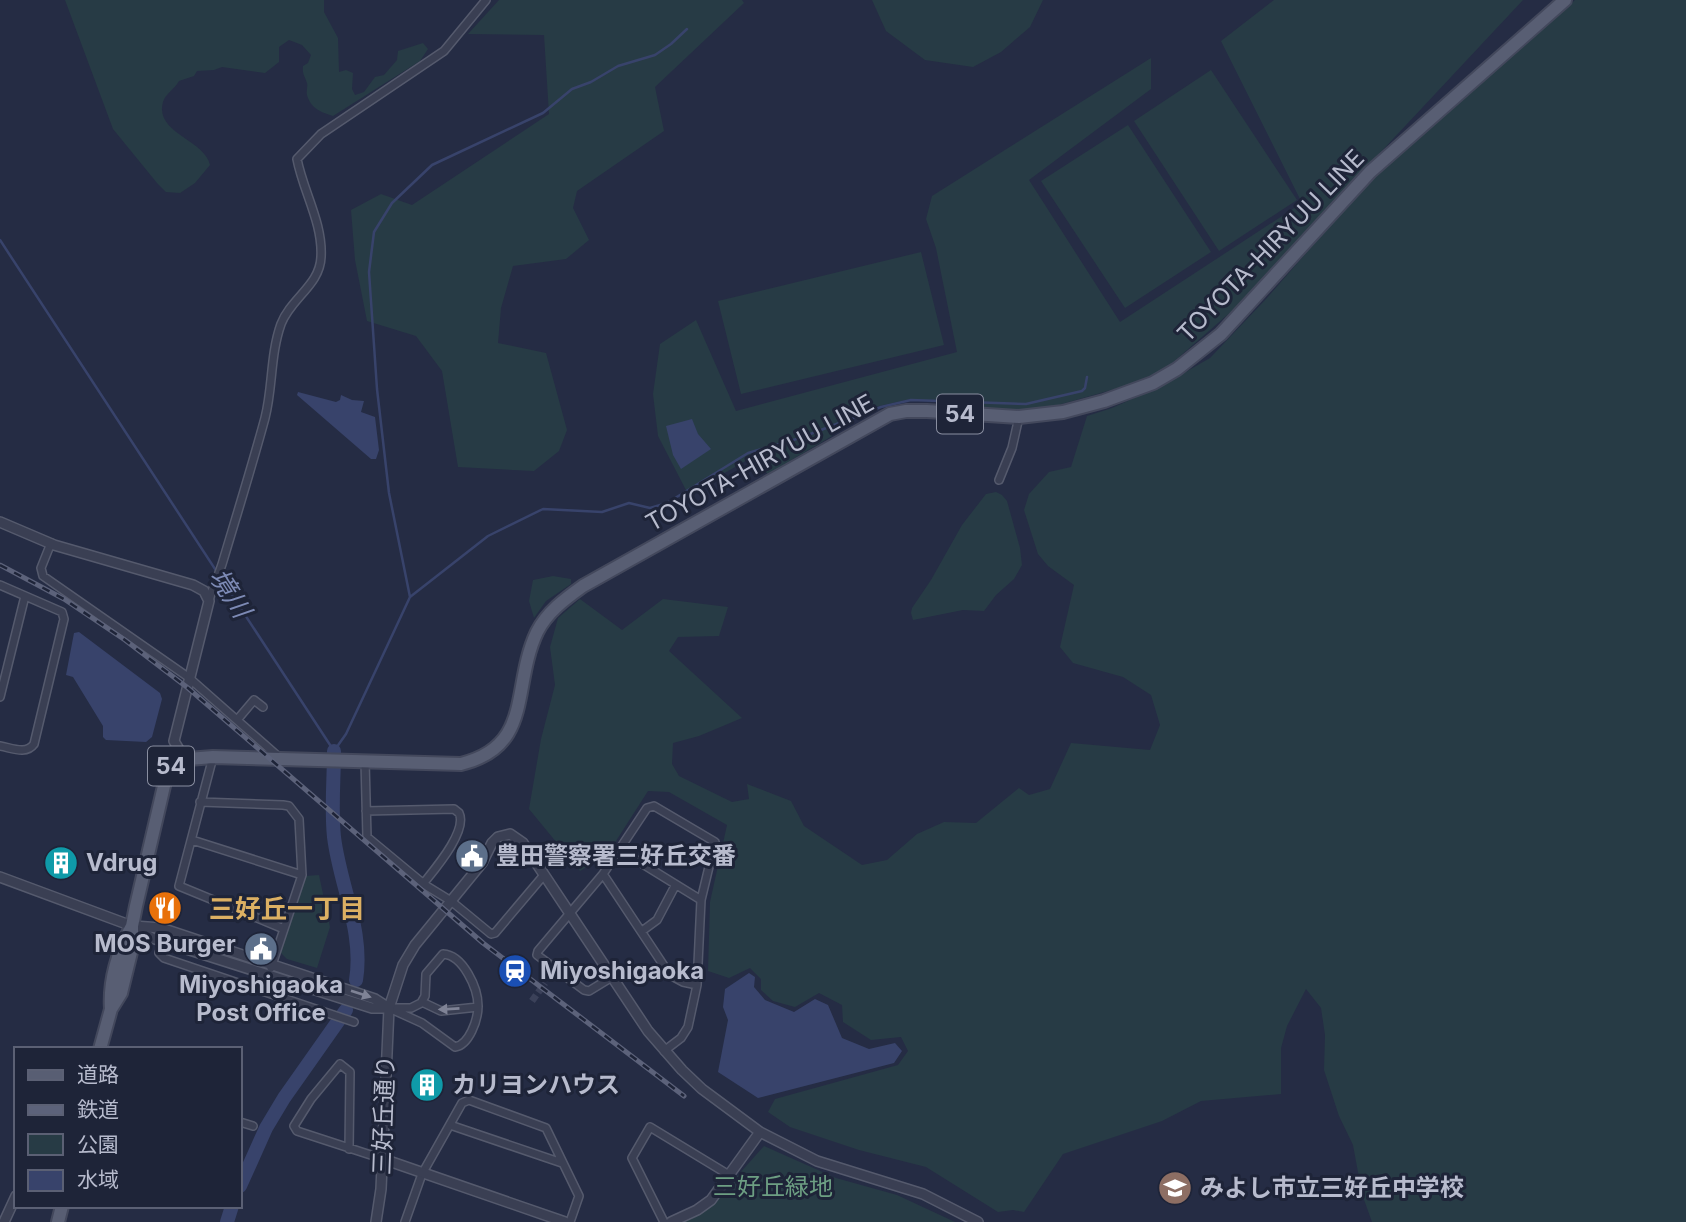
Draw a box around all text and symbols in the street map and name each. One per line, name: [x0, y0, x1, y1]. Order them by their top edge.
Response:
street label: TOYOTA-HIRYUU LINE: [1171, 143, 1370, 348]
street label: TOYOTA-HIRYUU LINE: [641, 388, 879, 537]
road number: 54: [937, 394, 983, 434]
water label: 境川: [203, 562, 259, 625]
road number: 54: [148, 746, 194, 786]
public building icon: 豊田警察署三好丘交番: [453, 837, 491, 875]
place label: 豊田警察署三好丘交番: [496, 841, 736, 870]
building icon: Vdrug: [42, 844, 80, 882]
place label: Vdrug: [86, 848, 157, 877]
restaurant icon: MOS Burger: [146, 889, 184, 927]
district label: 三好丘一丁目: [209, 893, 365, 924]
place label: MOS Burger: [94, 929, 236, 958]
public building icon: Miyoshigaoka Post Office: [242, 930, 280, 968]
station icon: Miyoshigaoka: [496, 952, 534, 990]
place label: Miyoshigaoka: [540, 956, 704, 985]
place label: Miyoshigaoka Post Office: [179, 970, 343, 1027]
one-way arrow: [351, 989, 372, 1000]
one-way arrow: [438, 1004, 460, 1015]
legend: [14, 1047, 242, 1208]
street label: 三好丘通り: [367, 1055, 400, 1175]
text: 道路: [77, 1062, 119, 1087]
building icon: カリヨンハウス: [408, 1066, 446, 1104]
place label: カリヨンハウス: [452, 1070, 620, 1099]
text: 鉄道: [77, 1097, 119, 1122]
text: 公園: [77, 1132, 119, 1157]
text: 水域: [77, 1167, 119, 1192]
school or university icon: みよし市立三好丘中学校: [1156, 1169, 1194, 1207]
park label: 三好丘緑地: [713, 1172, 833, 1201]
place label: みよし市立三好丘中学校: [1200, 1173, 1464, 1202]

